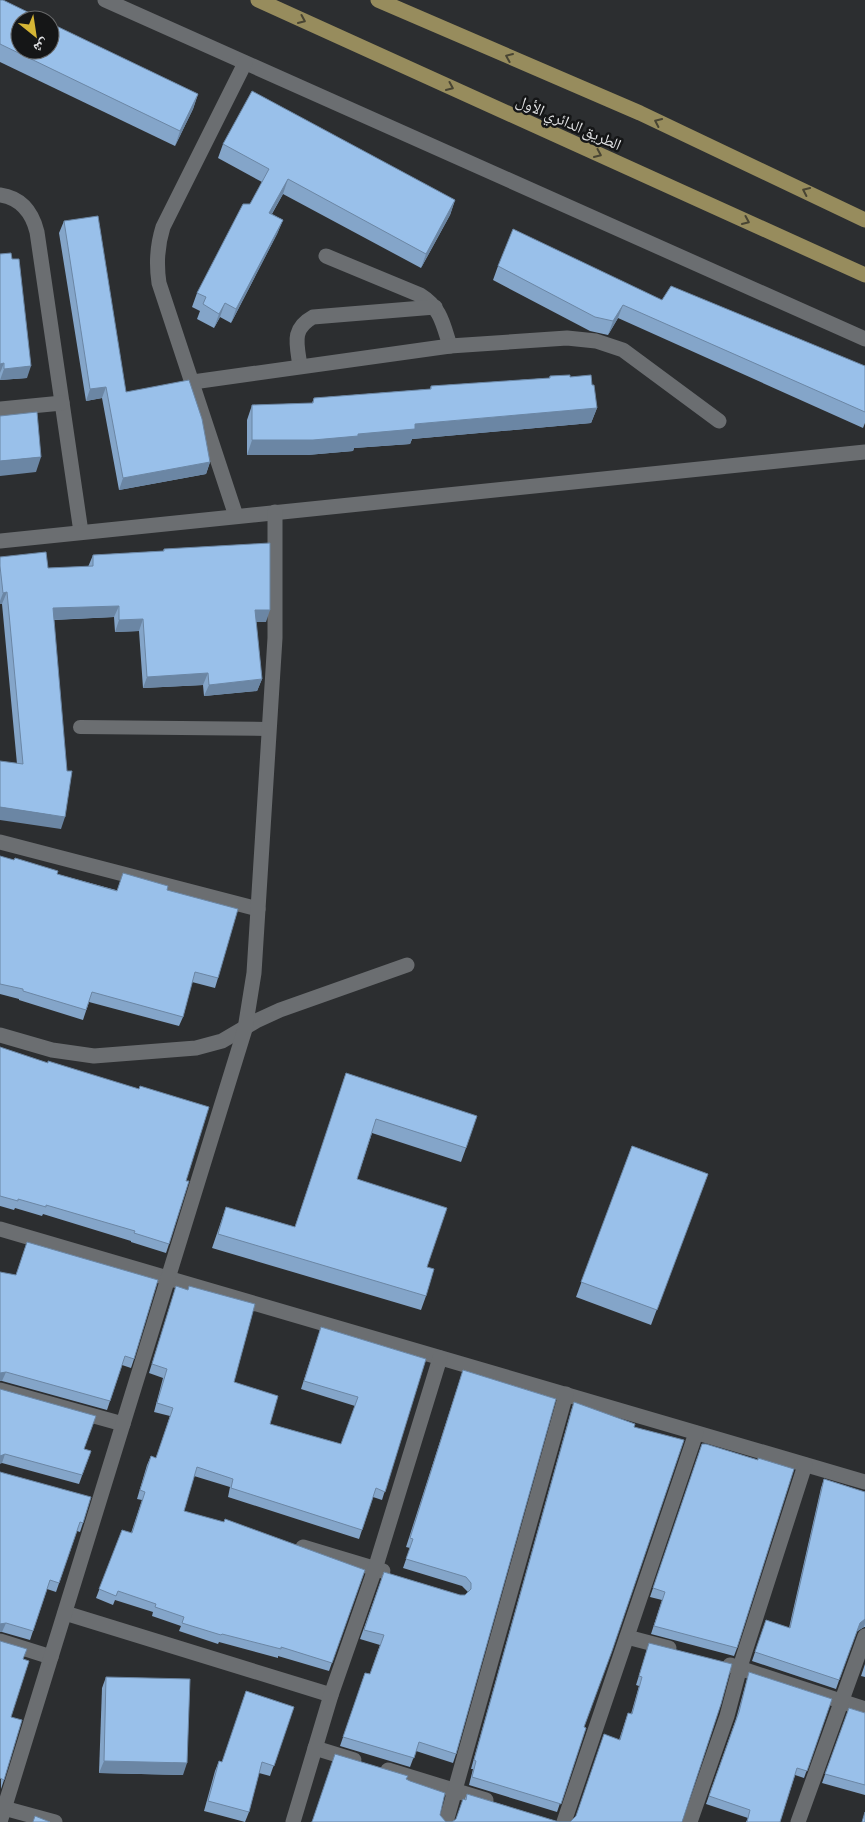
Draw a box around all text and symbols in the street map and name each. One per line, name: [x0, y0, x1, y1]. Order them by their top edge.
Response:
north arrow: [10, 10, 60, 60]
one-way arrow: [297, 14, 306, 25]
text: ش: [30, 35, 52, 57]
one-way arrow: [505, 52, 514, 63]
one-way arrow: [445, 81, 454, 92]
street label: الطريق الدائري الأول: [512, 92, 624, 157]
one-way arrow: [654, 117, 663, 128]
one-way arrow: [593, 148, 602, 159]
one-way arrow: [802, 187, 811, 197]
one-way arrow: [741, 215, 750, 226]

